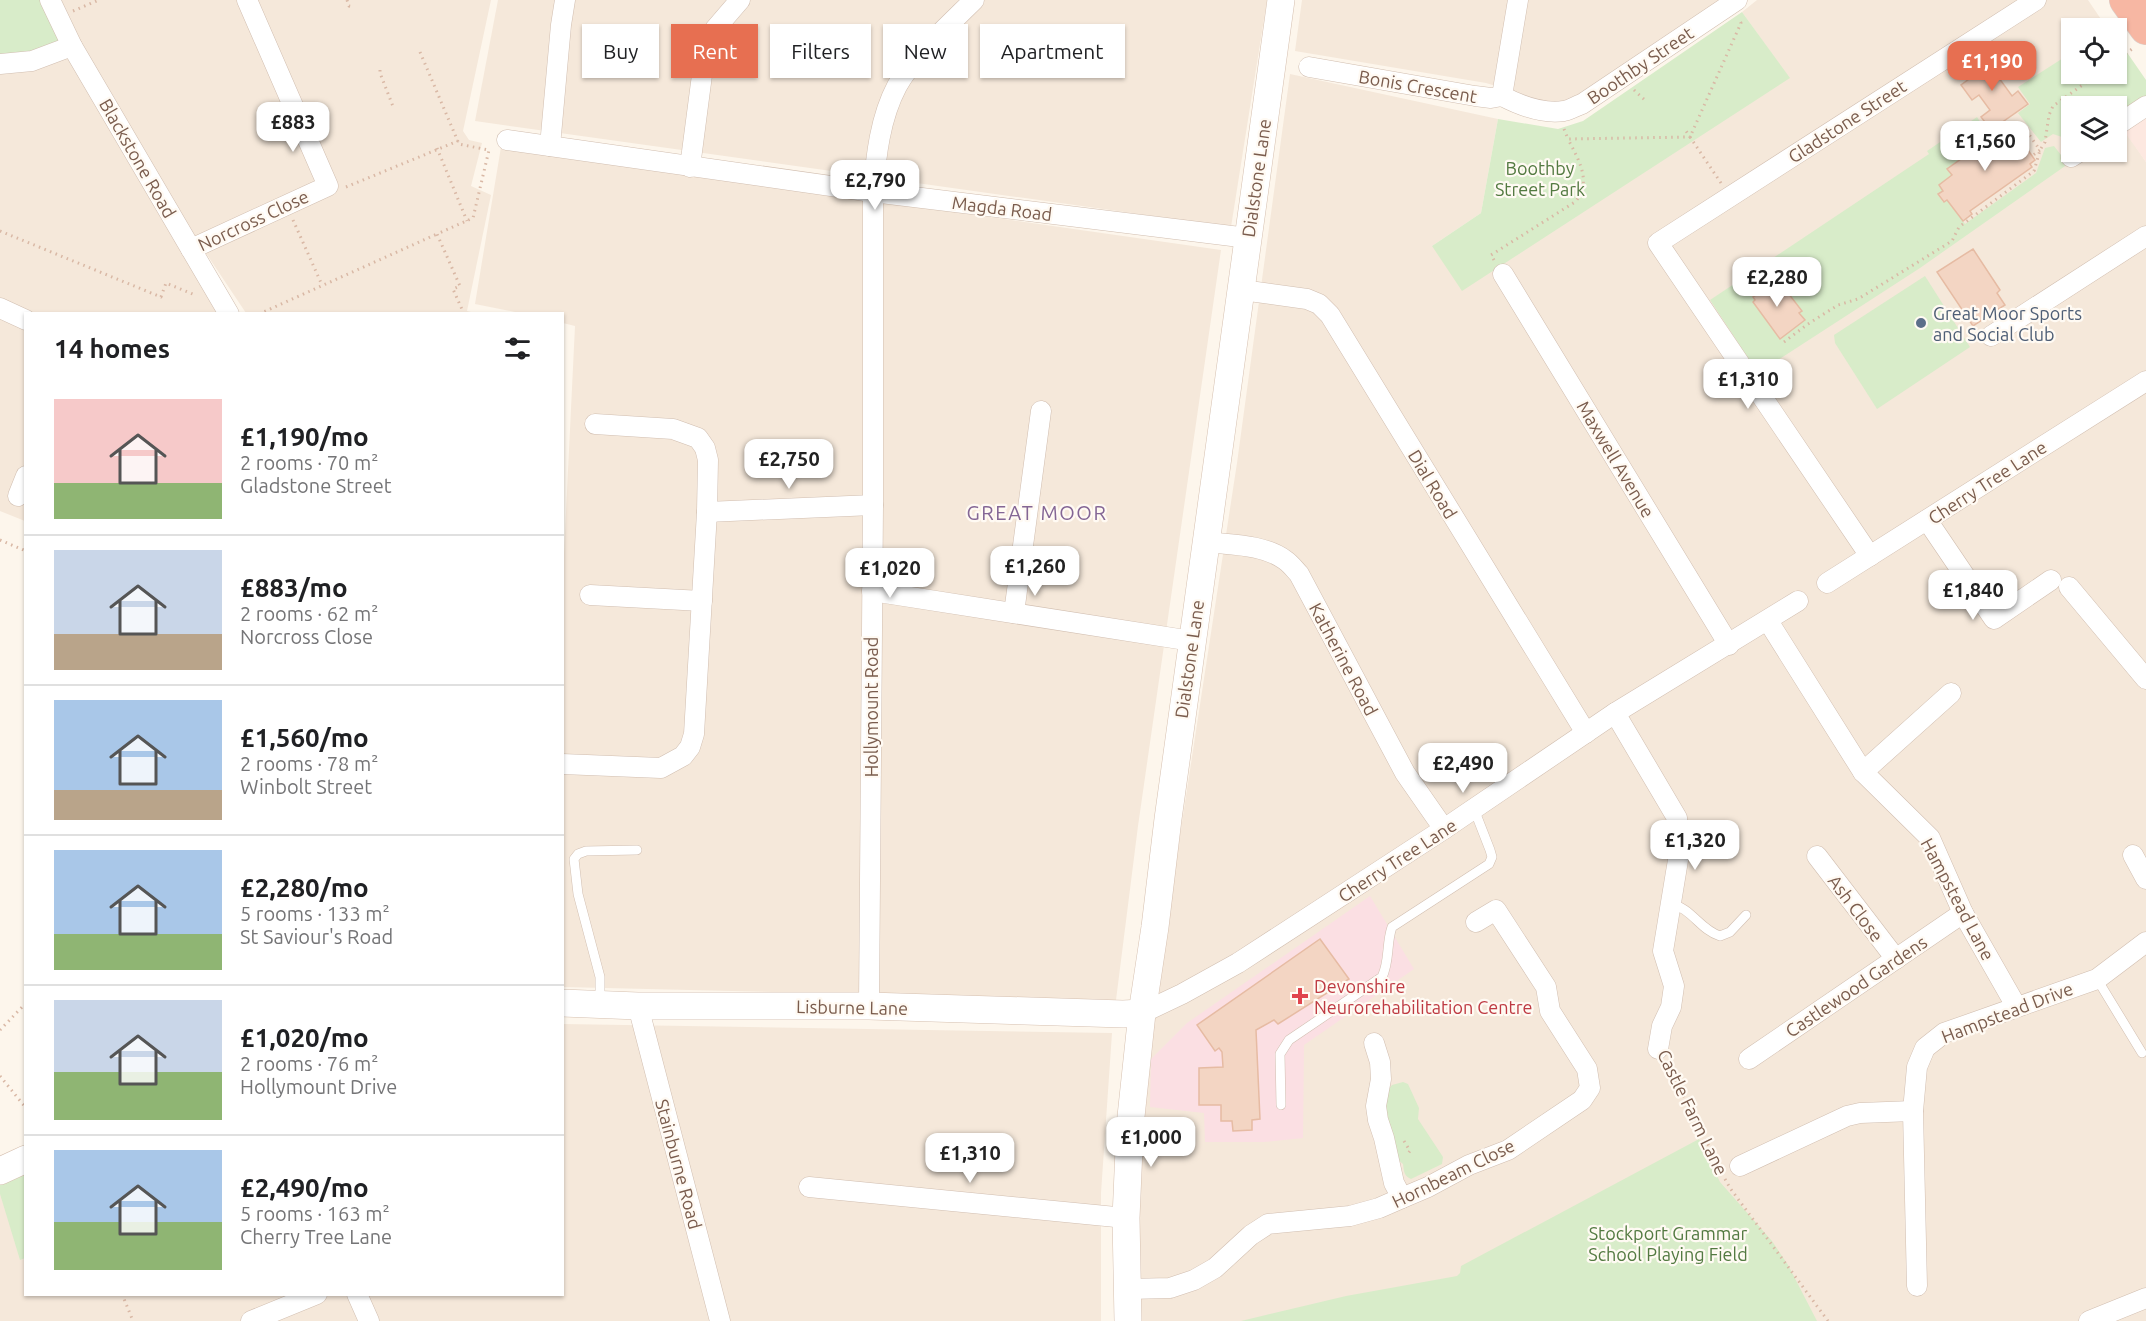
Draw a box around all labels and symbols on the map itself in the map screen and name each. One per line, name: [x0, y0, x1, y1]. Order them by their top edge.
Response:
street label: Boothby Street: [1583, 22, 1697, 108]
pin: £1,190: [1943, 41, 2041, 92]
street label: Bonis Crescent: [1357, 66, 1479, 106]
street label: Gladstone Street: [1784, 75, 1910, 167]
street label: Blackstone Road: [96, 95, 180, 221]
pin: £883: [257, 102, 329, 153]
street label: Dialstone Lane: [1238, 117, 1274, 239]
pin: £1,560: [1936, 121, 2034, 172]
park label: Boothby Street Park: [1495, 158, 1585, 199]
pin: £2,790: [826, 160, 924, 211]
street label: Norcross Close: [195, 186, 311, 254]
street label: Magda Road: [951, 192, 1053, 224]
pin: £2,280: [1728, 257, 1826, 308]
place label: Great Moor Sports and Social Club: [1933, 303, 2082, 344]
marker: Great Moor Sports and Social Club: [1914, 316, 1928, 330]
pin: £1,310: [1699, 359, 1797, 410]
street label: Maxwell Avenue: [1573, 397, 1659, 521]
street label: Cherry Tree Lane: [1924, 436, 2050, 528]
pin: £2,750: [740, 439, 838, 490]
street label: Dial Road: [1405, 446, 1461, 522]
district label: GREAT MOOR: [967, 501, 1107, 524]
pin: £1,260: [986, 546, 1084, 597]
pin: £1,020: [841, 548, 939, 599]
pin: £1,840: [1924, 570, 2022, 621]
street label: Dialstone Lane: [1171, 598, 1207, 720]
street label: Katherine Road: [1306, 599, 1382, 719]
street label: Hollymount Road: [861, 637, 881, 777]
pin: £2,490: [1414, 743, 1512, 794]
street label: Cherry Tree Lane: [1334, 814, 1460, 906]
pin: £1,320: [1646, 820, 1744, 871]
street label: Hampstead Lane: [1917, 835, 1999, 963]
street label: Ash Close: [1824, 871, 1888, 945]
street label: Castlewood Gardens: [1782, 931, 1931, 1041]
place label: Devonshire Neurorehabilitation Centre: [1314, 976, 1532, 1017]
street label: Hampstead Drive: [1938, 978, 2076, 1046]
marker: Devonshire Neurorehabilitation Centre: [1291, 987, 1309, 1005]
street label: Lisburne Lane: [796, 996, 908, 1018]
street label: Castle Farm Lane: [1654, 1046, 1732, 1178]
street label: Stainburne Road: [652, 1097, 706, 1231]
pin: £1,000: [1102, 1117, 1200, 1168]
pin: £1,310: [921, 1133, 1019, 1184]
street label: Hornbeam Close: [1389, 1135, 1517, 1211]
park label: Stockport Grammar School Playing Field: [1588, 1223, 1748, 1264]

